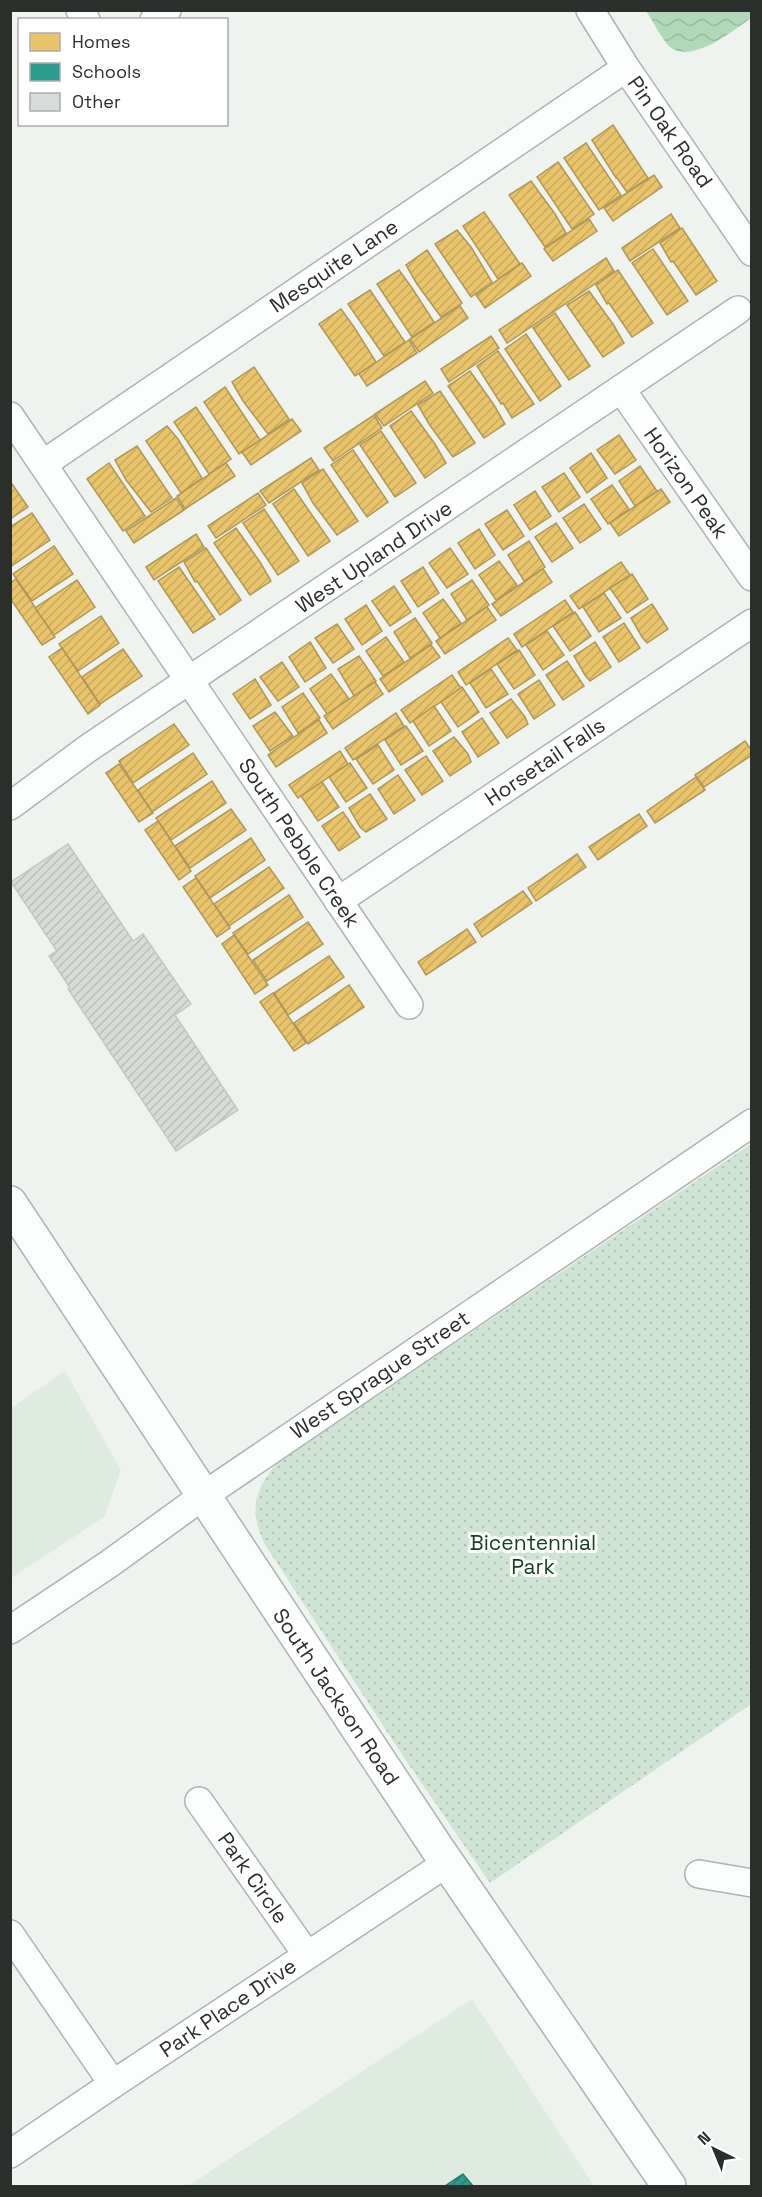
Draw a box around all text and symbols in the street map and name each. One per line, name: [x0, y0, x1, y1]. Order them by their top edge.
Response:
legend: [18, 18, 228, 126]
text: Homes: [72, 30, 131, 53]
text: Schools: [72, 60, 141, 83]
street label: Pin Oak Road: [622, 71, 719, 193]
text: Other: [72, 90, 121, 113]
street label: Mesquite Lane: [264, 213, 403, 318]
street label: Horizon Peak: [638, 422, 735, 544]
street label: West Upland Drive: [290, 494, 457, 619]
street label: Horsetail Falls: [479, 711, 610, 812]
street label: South Pebble Creek: [233, 753, 366, 933]
street label: West Sprague Street: [285, 1305, 475, 1445]
park label: Bicentennial Park: [470, 1529, 596, 1580]
street label: South Jackson Road: [267, 1603, 406, 1790]
street label: Park Circle: [212, 1827, 295, 1929]
street label: Park Place Drive: [154, 1952, 301, 2063]
north arrow: [684, 2119, 744, 2179]
text: N: [693, 2127, 715, 2150]

